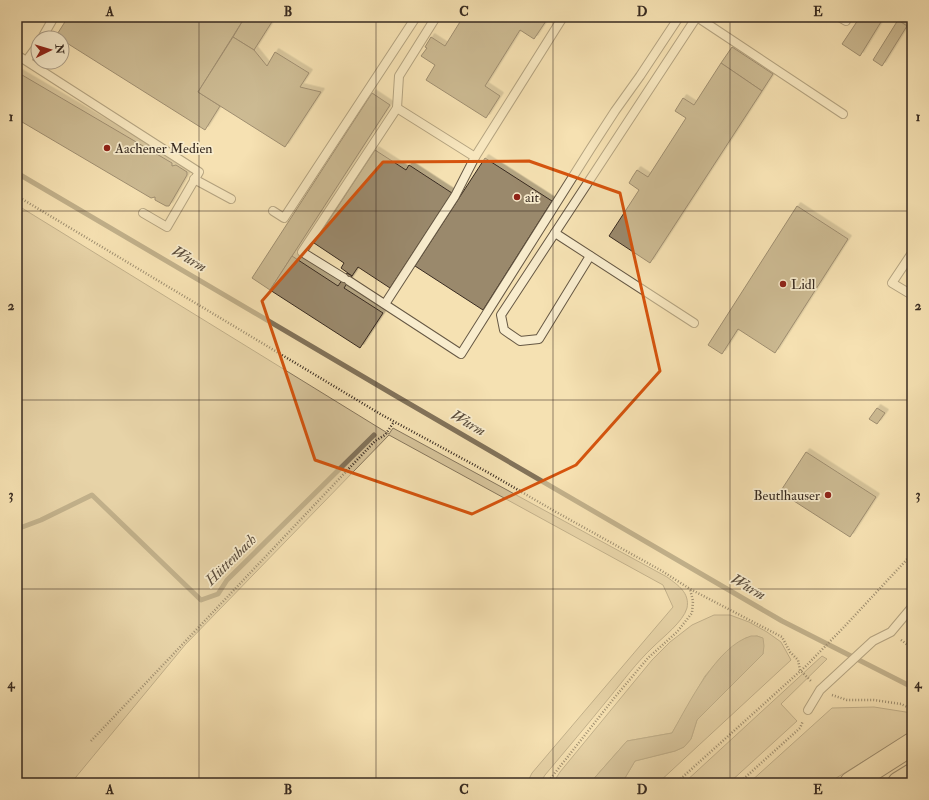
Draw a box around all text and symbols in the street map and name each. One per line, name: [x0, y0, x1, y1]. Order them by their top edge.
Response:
text: A: [105, 4, 115, 20]
text: B: [284, 4, 292, 20]
text: C: [459, 4, 469, 20]
text: D: [637, 4, 648, 20]
text: E: [813, 4, 823, 20]
north arrow: [30, 30, 70, 70]
text: N: [52, 43, 66, 56]
text: 1: [9, 109, 14, 125]
text: 1: [916, 109, 921, 125]
place label: Aachener Medien: [114, 140, 213, 157]
marker: Aachener Medien: [102, 143, 112, 153]
place label: ait: [525, 189, 539, 206]
marker: ait: [512, 192, 522, 202]
water label: Wurm: [168, 242, 210, 277]
place label: Lidl: [791, 276, 816, 293]
marker: Lidl: [778, 279, 788, 289]
text: 2: [8, 298, 15, 314]
text: 2: [915, 298, 922, 314]
water label: Wurm: [447, 406, 489, 441]
text: 3: [9, 487, 14, 503]
place label: Beutlhauser: [753, 487, 821, 504]
text: 3: [916, 487, 921, 503]
marker: Beutlhauser: [823, 490, 833, 500]
water label: Hüttenbach: [201, 530, 261, 590]
water label: Wurm: [727, 570, 769, 605]
text: 4: [6, 676, 15, 692]
text: 4: [913, 676, 922, 692]
text: A: [105, 782, 115, 798]
text: B: [284, 782, 292, 798]
text: C: [459, 782, 469, 798]
text: D: [637, 782, 648, 798]
text: E: [813, 782, 823, 798]

